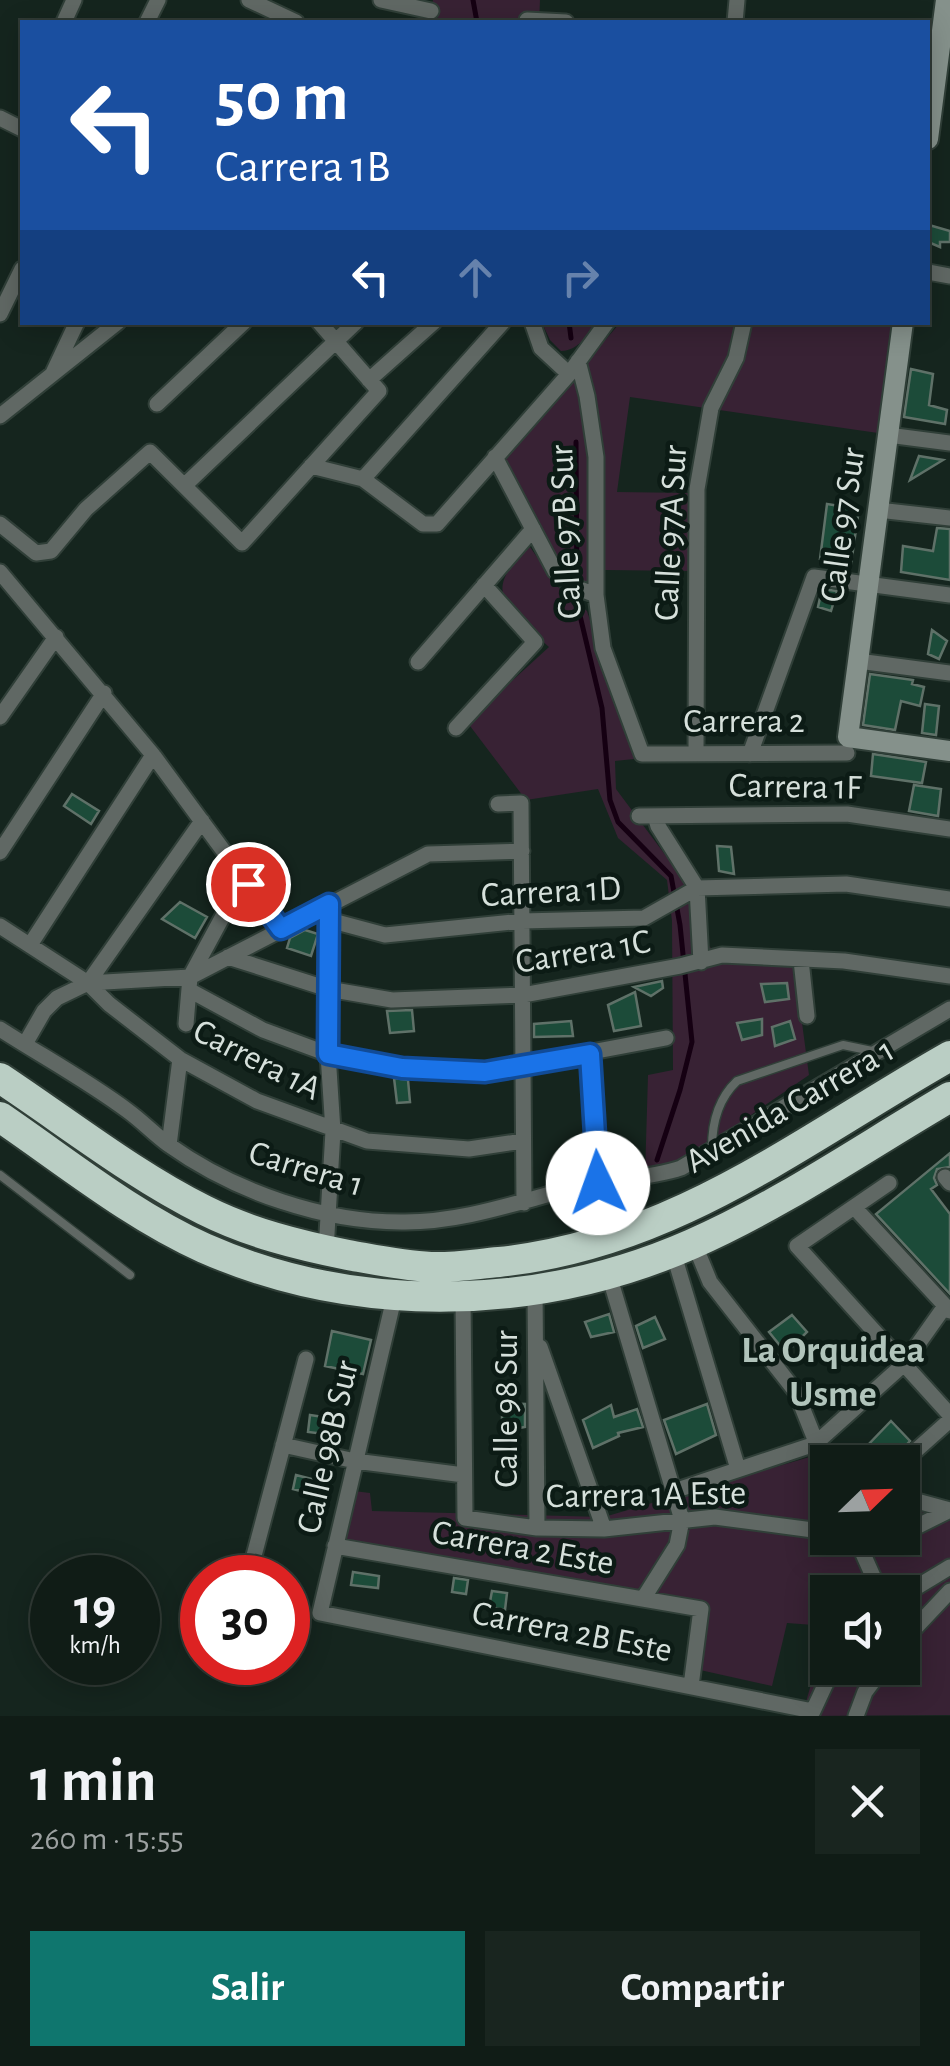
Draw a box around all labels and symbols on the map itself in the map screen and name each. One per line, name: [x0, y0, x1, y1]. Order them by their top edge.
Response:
street label: Calle 97B Sur: [544, 443, 588, 620]
street label: Calle 97A Sur: [649, 444, 693, 622]
street label: Calle 97 Sur: [815, 445, 871, 605]
street label: Carrera 2: [683, 704, 805, 739]
street label: Carrera 1F: [728, 768, 863, 806]
pin: [206, 842, 291, 927]
street label: Carrera 1D: [480, 871, 622, 913]
street label: Carrera 1C: [513, 924, 653, 980]
street label: Carrera 1A: [188, 1013, 326, 1107]
street label: Avenida Carrera 1: [680, 1032, 900, 1180]
position arrow: [546, 1131, 650, 1235]
street label: Carrera 1: [245, 1135, 367, 1203]
street label: Calle 98 Sur: [489, 1329, 524, 1488]
district label: La Orquidea Usme: [741, 1332, 925, 1414]
street label: Calle 98B Sur: [291, 1356, 365, 1537]
north arrow: [810, 1445, 920, 1555]
street label: Carrera 1A Este: [546, 1476, 746, 1514]
street label: Carrera 2 Este: [429, 1515, 617, 1581]
speed limit sign: 30: [180, 1555, 310, 1685]
street label: Carrera 2B Este: [469, 1595, 675, 1669]

